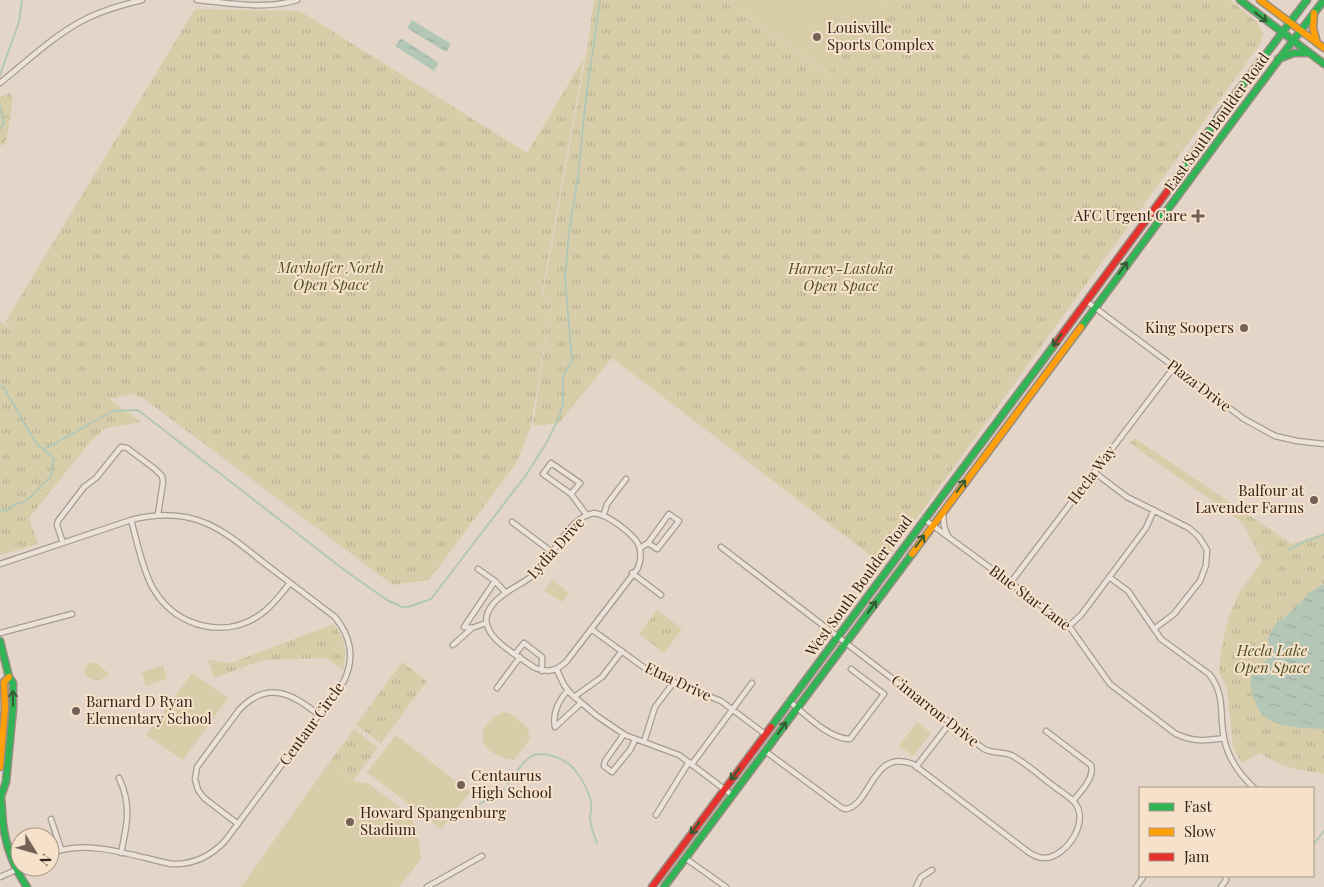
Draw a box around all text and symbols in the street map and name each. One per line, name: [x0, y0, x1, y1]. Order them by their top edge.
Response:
one-way arrow: [1254, 11, 1267, 22]
place label: Louisville Sports Complex: [827, 17, 935, 54]
marker: Louisville Sports Complex: [811, 31, 823, 43]
street label: East South Boulder Road: [1159, 48, 1273, 194]
place label: AFC Urgent Care: [1073, 205, 1187, 225]
marker: AFC Urgent Care: [1191, 209, 1205, 223]
park label: Mayhoffer North Open Space: [277, 257, 384, 294]
park label: Harney-Lastoka Open Space: [787, 258, 894, 295]
one-way arrow: [1118, 262, 1129, 275]
place label: King Soopers: [1145, 317, 1234, 337]
marker: King Soopers: [1238, 322, 1250, 334]
one-way arrow: [1052, 333, 1062, 347]
street label: Plaza Drive: [1164, 355, 1236, 416]
street label: Hecla Way: [1063, 441, 1120, 508]
one-way arrow: [956, 479, 966, 493]
place label: Balfour at Lavender Farms: [1195, 480, 1305, 517]
marker: Balfour at Lavender Farms: [1308, 494, 1320, 506]
street label: West South Boulder Road: [800, 511, 916, 661]
street label: Lydia Drive: [522, 512, 588, 582]
one-way arrow: [915, 534, 925, 548]
street label: Blue Star Lane: [986, 560, 1075, 634]
one-way arrow: [867, 600, 877, 614]
park label: Hecla Lake Open Space: [1234, 640, 1310, 677]
street label: Etna Drive: [642, 657, 715, 705]
street label: Cimarron Drive: [888, 670, 984, 751]
street label: Centaur Circle: [274, 678, 348, 769]
one-way arrow: [8, 690, 18, 706]
place label: Barnard D Ryan Elementary School: [86, 691, 212, 728]
marker: Barnard D Ryan Elementary School: [70, 705, 82, 717]
one-way arrow: [777, 721, 787, 735]
place label: Centaurus High School: [471, 765, 552, 802]
one-way arrow: [730, 767, 741, 780]
marker: Centaurus High School: [455, 779, 467, 791]
legend: [1139, 787, 1314, 877]
text: Fast: [1184, 796, 1213, 816]
place label: Howard Spangenburg Stadium: [360, 802, 506, 839]
marker: Howard Spangenburg Stadium: [344, 816, 356, 828]
one-way arrow: [690, 821, 700, 835]
text: Slow: [1184, 821, 1216, 841]
north arrow: [10, 827, 60, 877]
text: Jam: [1183, 846, 1210, 866]
text: N: [35, 850, 56, 870]

